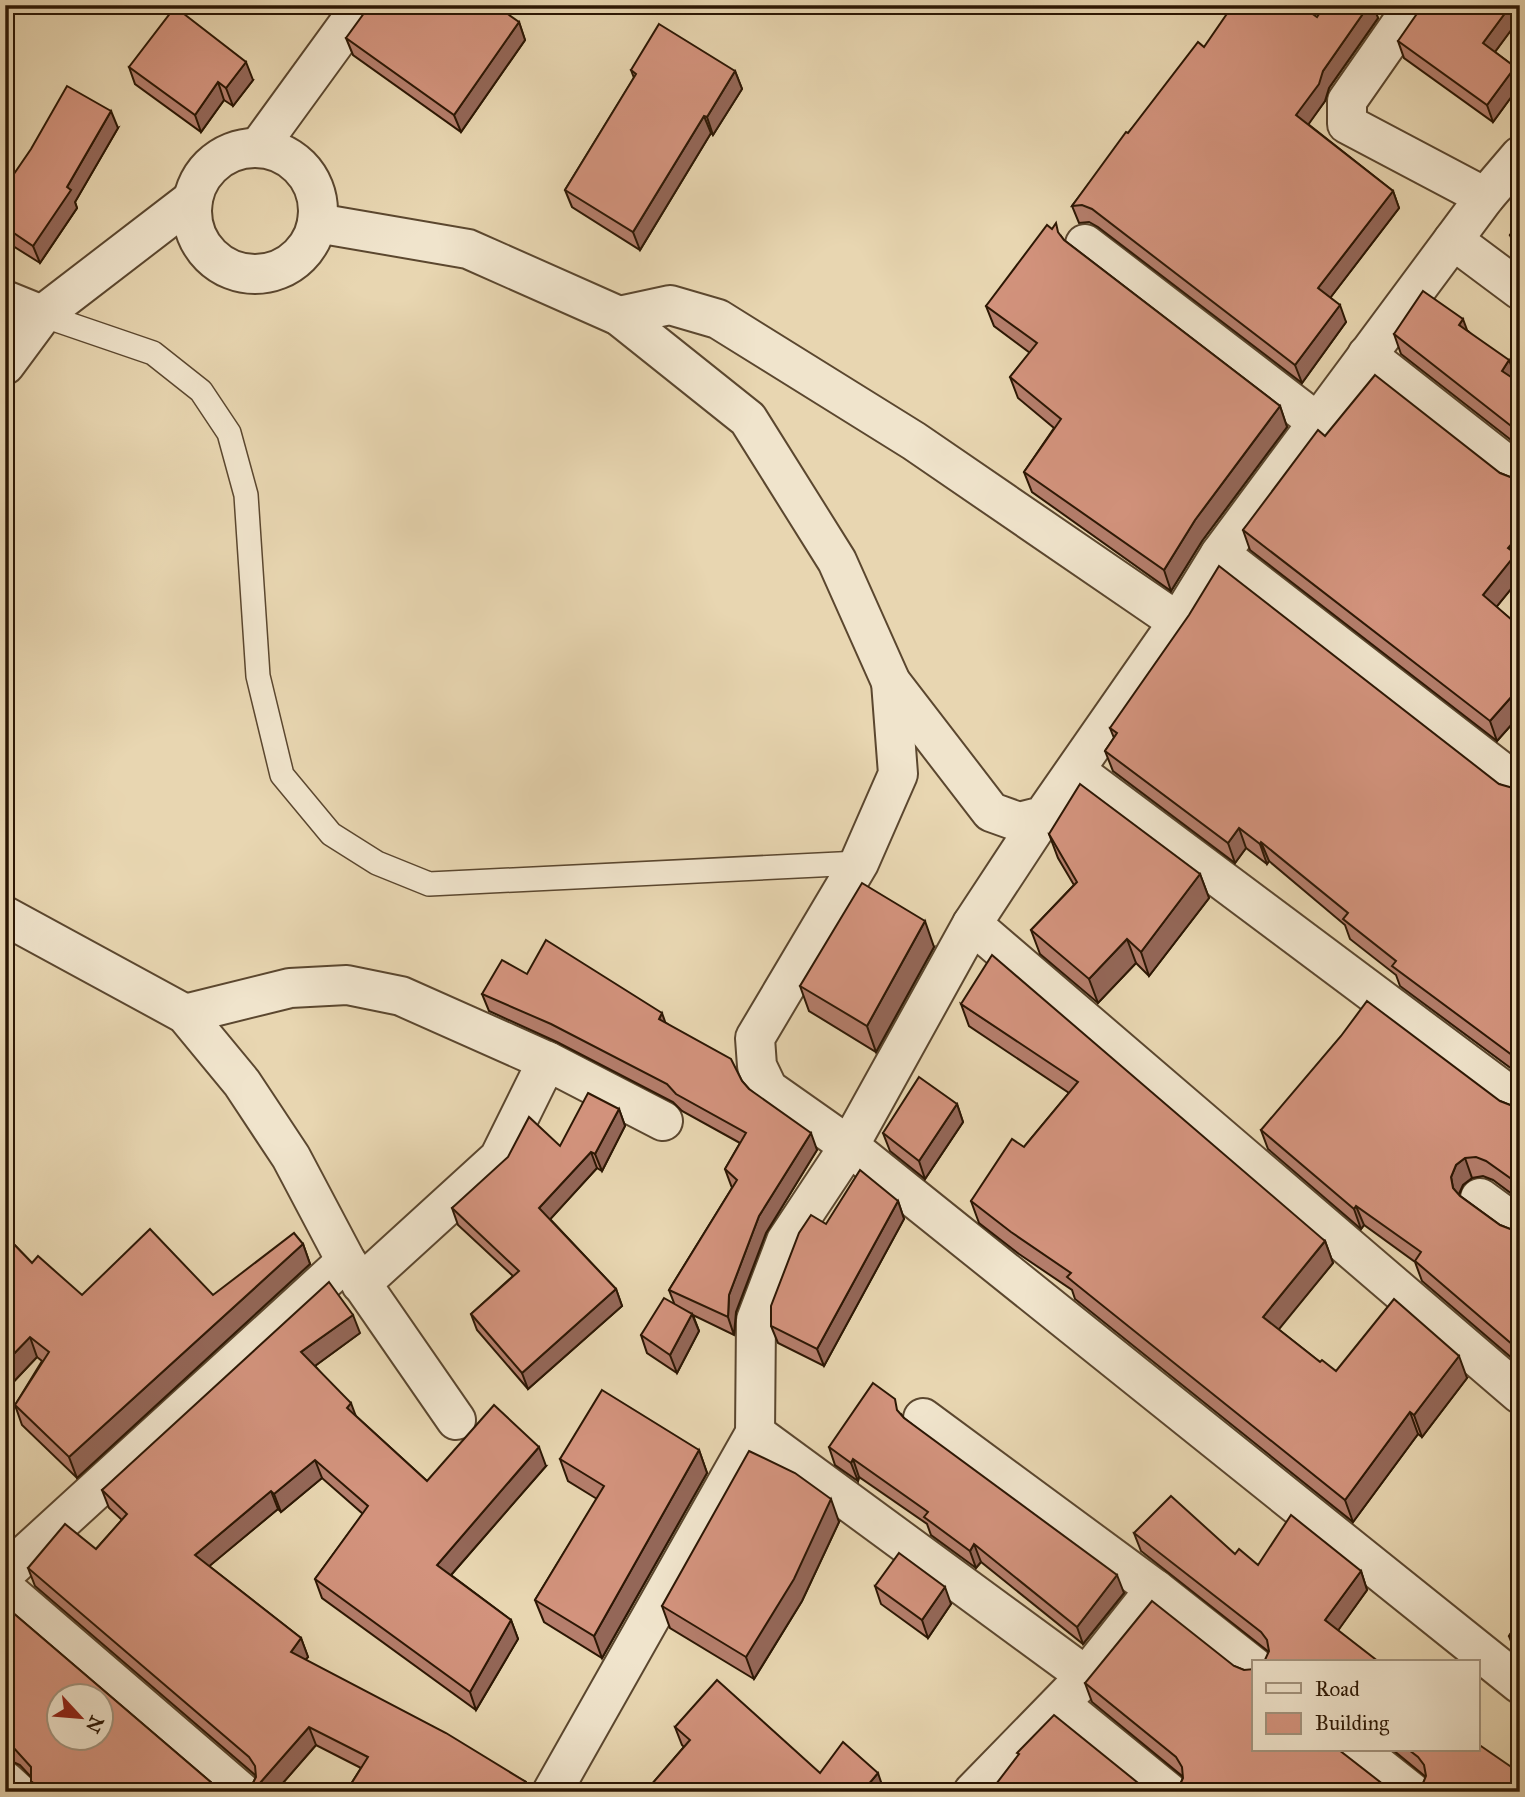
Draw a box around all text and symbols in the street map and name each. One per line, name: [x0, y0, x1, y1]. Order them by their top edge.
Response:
legend: [1252, 1660, 1480, 1752]
text: Road: [1315, 1676, 1360, 1702]
north arrow: [46, 1682, 116, 1752]
text: Building: [1315, 1710, 1389, 1736]
text: N: [81, 1712, 109, 1737]

